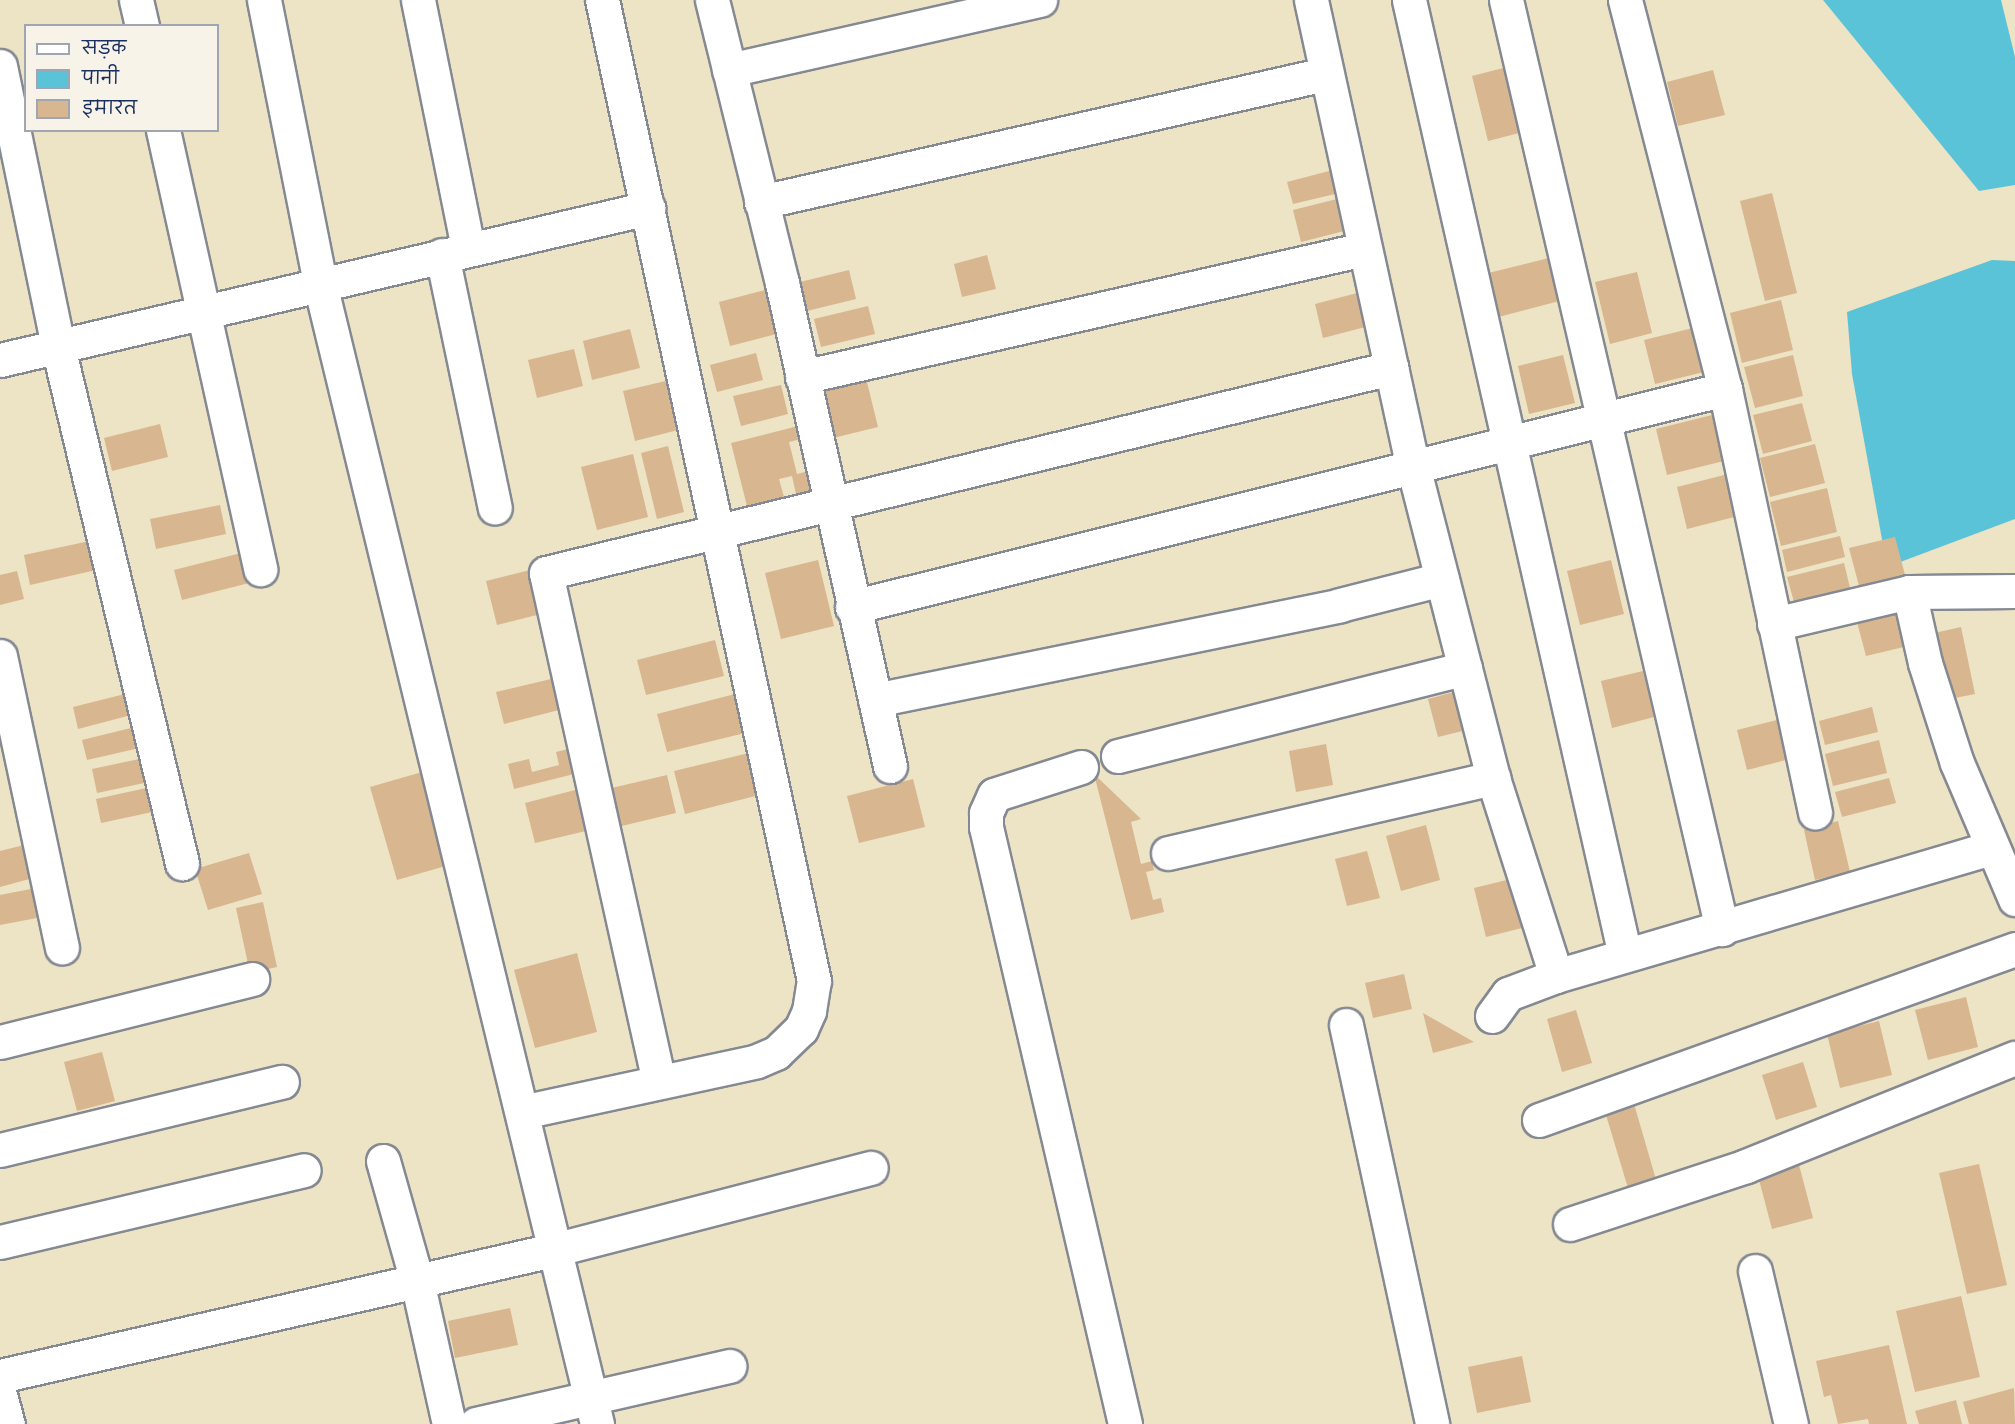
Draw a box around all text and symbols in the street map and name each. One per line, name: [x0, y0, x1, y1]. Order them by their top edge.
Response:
legend: [24, 24, 219, 132]
text: सड़क: [82, 37, 126, 59]
text: पानी: [82, 67, 119, 89]
text: इमारत: [82, 97, 137, 119]

